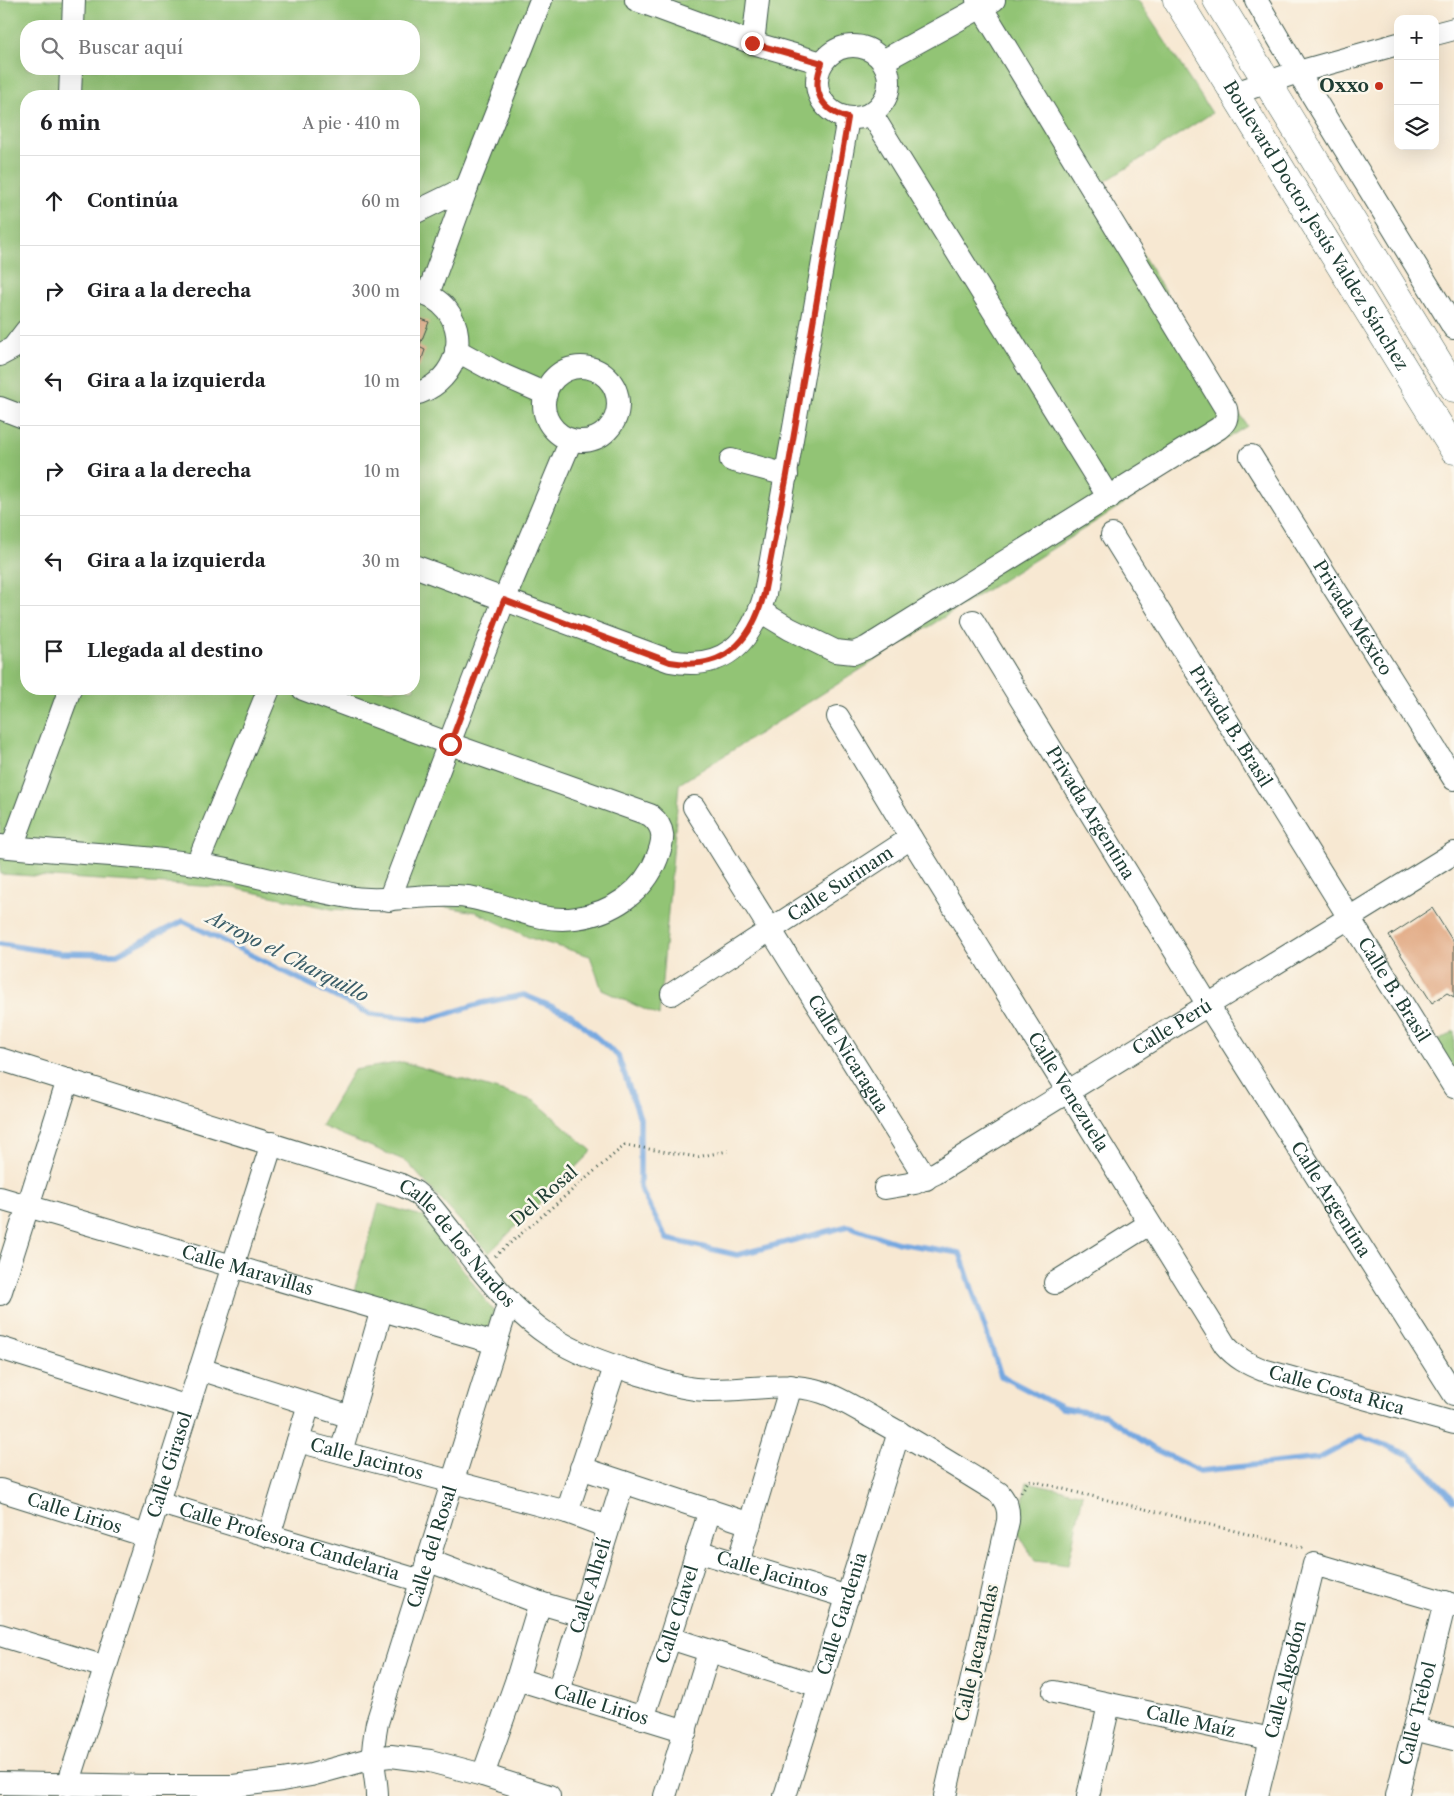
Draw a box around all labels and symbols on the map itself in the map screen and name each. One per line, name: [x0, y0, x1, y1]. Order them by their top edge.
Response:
route end: [741, 32, 764, 55]
place label: Oxxo: [1319, 75, 1369, 97]
street label: Boulevard Doctor Jesús Valdez Sánchez: [1218, 77, 1413, 375]
marker: Oxxo: [1373, 80, 1385, 92]
street label: Privada México: [1308, 556, 1397, 680]
street label: Privada B. Brasil: [1185, 661, 1276, 791]
route start: [439, 733, 462, 756]
street label: Privada Argentina: [1041, 742, 1140, 884]
street label: Calle Surinam: [783, 842, 897, 927]
water label: Arroyo el Charquillo: [200, 904, 372, 1007]
street label: Calle B. Brasil: [1353, 933, 1435, 1046]
street label: Calle Nicaragua: [803, 991, 893, 1118]
street label: Calle Perú: [1128, 994, 1216, 1060]
street label: Calle Venezuela: [1023, 1028, 1114, 1156]
street label: Calle Argentina: [1286, 1137, 1376, 1262]
street label: Del Rosal: [506, 1161, 582, 1231]
street label: Calle de los Nardos: [395, 1175, 520, 1312]
street label: Calle Maravillas: [179, 1241, 316, 1300]
street label: Calle Costa Rica: [1266, 1361, 1407, 1420]
street label: Calle Girasol: [143, 1409, 197, 1521]
street label: Calle Jacintos: [308, 1434, 426, 1485]
street label: Calle del Rosal: [403, 1483, 462, 1611]
street label: Calle Lirios: [24, 1488, 125, 1538]
street label: Calle Profesora Candelaria: [176, 1498, 403, 1585]
street label: Calle Alhelí: [565, 1535, 616, 1637]
street label: Calle Jacintos: [714, 1547, 831, 1601]
street label: Calle Gardenia: [813, 1549, 872, 1678]
street label: Calle Clavel: [651, 1563, 703, 1667]
street label: Calle Jacarandas: [951, 1582, 1003, 1724]
street label: Calle Algodón: [1261, 1618, 1311, 1741]
street label: Calle Trébol: [1394, 1660, 1441, 1767]
street label: Calle Lirios: [551, 1680, 651, 1730]
street label: Calle Maíz: [1144, 1701, 1238, 1742]

